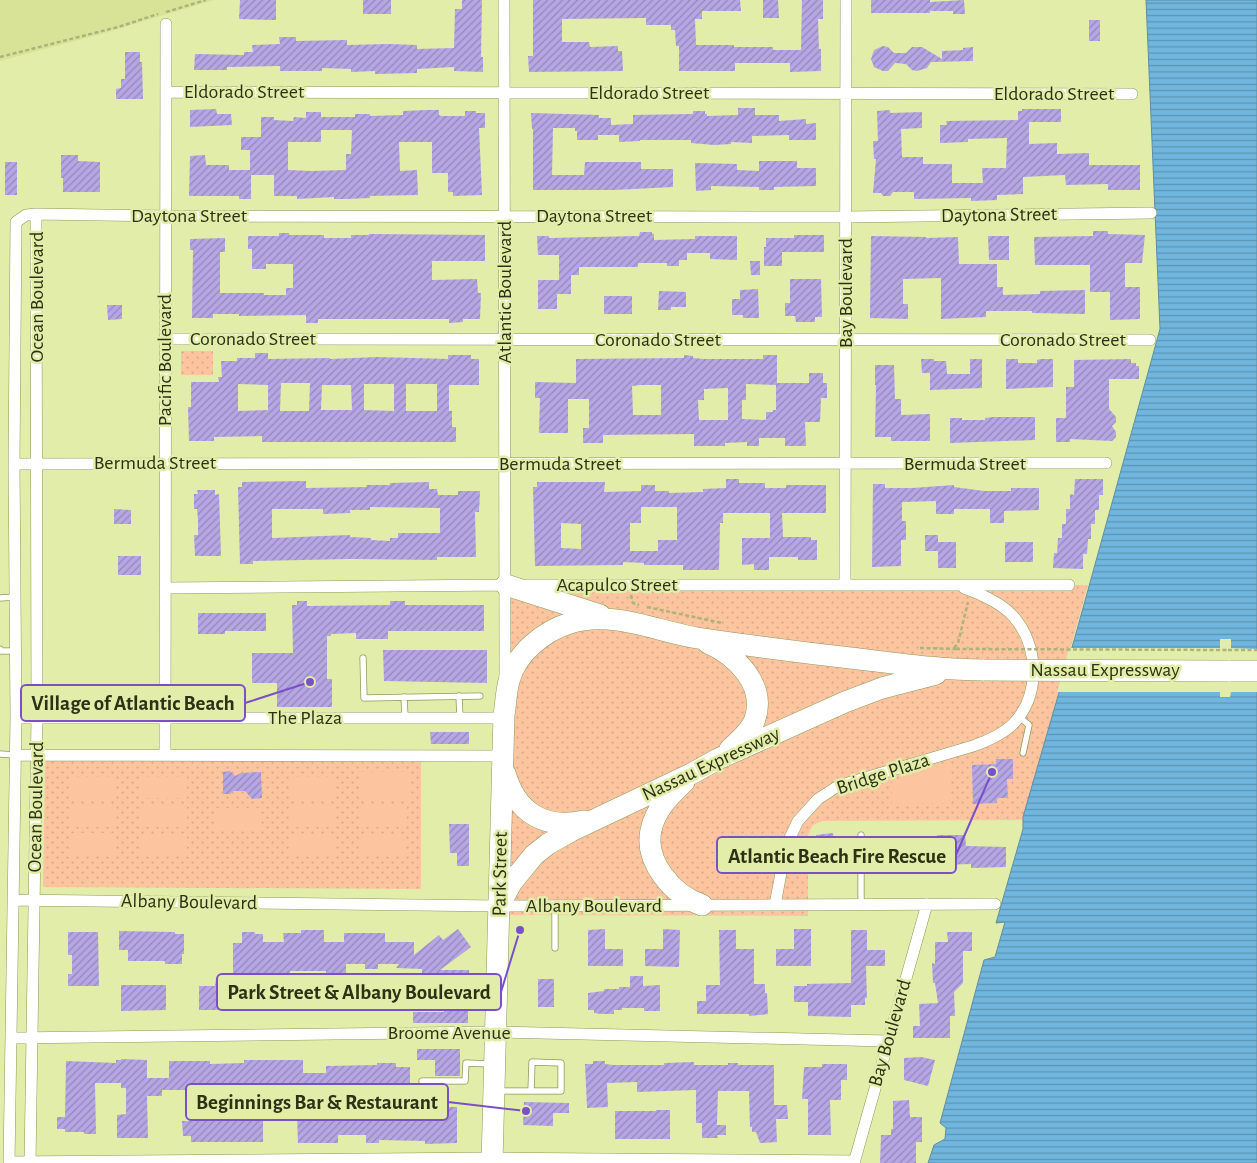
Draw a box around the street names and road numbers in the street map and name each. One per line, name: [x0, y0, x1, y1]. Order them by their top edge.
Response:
street label: Eldorado Street: [184, 82, 305, 102]
street label: Eldorado Street: [589, 83, 710, 103]
street label: Eldorado Street: [994, 84, 1115, 104]
street label: Daytona Street: [941, 204, 1058, 226]
street label: Daytona Street: [131, 206, 248, 226]
street label: Daytona Street: [536, 206, 653, 226]
street label: Atlantic Boulevard: [495, 221, 515, 363]
street label: Ocean Boulevard: [27, 232, 47, 362]
street label: Bay Boulevard: [836, 238, 856, 348]
street label: Pacific Boulevard: [155, 294, 175, 426]
street label: Coronado Street: [190, 329, 317, 349]
street label: Coronado Street: [595, 330, 722, 350]
street label: Coronado Street: [1000, 330, 1127, 350]
street label: Bermuda Street: [94, 453, 217, 473]
street label: Bermuda Street: [499, 454, 622, 474]
street label: Bermuda Street: [904, 454, 1027, 474]
street label: Acapulco Street: [556, 575, 678, 595]
street label: Nassau Expressway: [1030, 660, 1180, 680]
street label: The Plaza: [268, 708, 342, 728]
street label: Nassau Expressway: [639, 723, 783, 805]
street label: Ocean Boulevard: [25, 741, 47, 873]
street label: Bridge Plaza: [834, 750, 932, 798]
street label: Park Street: [489, 831, 511, 917]
street label: Albany Boulevard: [121, 891, 257, 913]
street label: Albany Boulevard: [526, 896, 662, 916]
street label: Bay Boulevard: [865, 977, 915, 1089]
street label: Broome Avenue: [387, 1023, 511, 1043]

